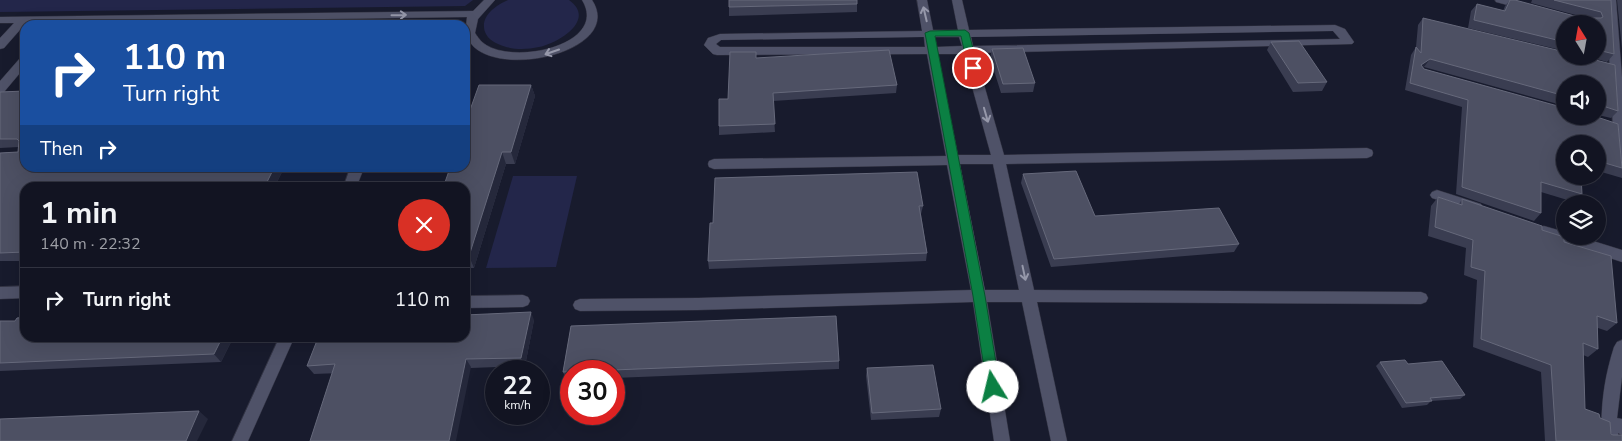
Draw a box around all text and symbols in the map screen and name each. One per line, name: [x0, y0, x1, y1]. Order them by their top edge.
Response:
one-way arrow: [920, 7, 929, 23]
one-way arrow: [390, 10, 406, 20]
north arrow: [1556, 15, 1606, 65]
map controls: [1556, 15, 1606, 245]
text: 110 m: [123, 34, 226, 81]
icon: right: [40, 40, 105, 105]
pin: [952, 47, 994, 89]
one-way arrow: [544, 48, 560, 57]
icon: arrive: [959, 54, 987, 82]
button: sound: [1556, 75, 1606, 125]
text: Turn right: [123, 79, 219, 109]
one-way arrow: [982, 107, 992, 123]
icon: right: [93, 135, 121, 163]
button: search: [1556, 135, 1606, 185]
text: Then: [40, 136, 83, 162]
text: 1 min: [40, 193, 118, 234]
button: layers: [1556, 195, 1606, 245]
button: close: [398, 199, 450, 251]
text: 140 m · 22:32: [40, 233, 141, 255]
one-way arrow: [1020, 265, 1029, 281]
icon: right: [40, 286, 68, 314]
text: Turn right: [83, 287, 170, 313]
text: 110 m: [395, 287, 450, 313]
speed limit sign: 30: [560, 360, 625, 425]
position arrow: [966, 360, 1018, 412]
text: 22: [502, 369, 533, 403]
text: km/h: [504, 397, 531, 413]

